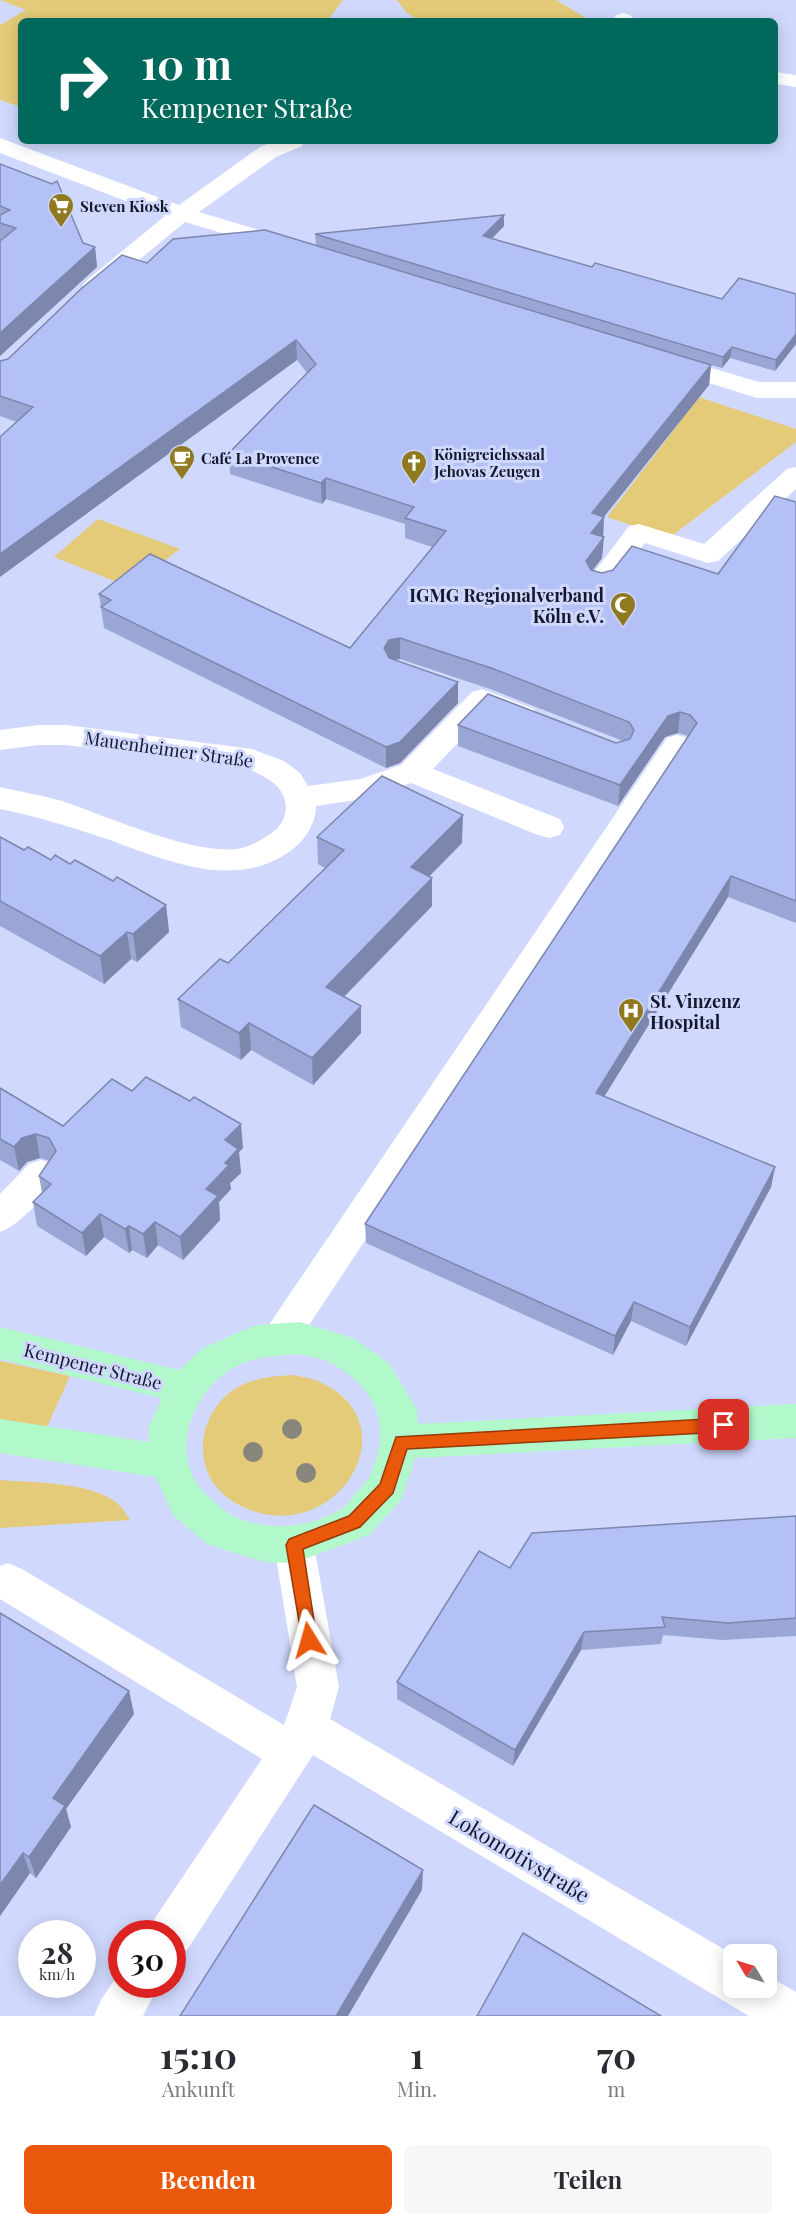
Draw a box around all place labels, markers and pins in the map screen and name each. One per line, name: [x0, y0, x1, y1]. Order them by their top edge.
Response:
supermarket icon: Steven Kiosk: [46, 191, 76, 229]
place label: Steven Kiosk: [80, 196, 169, 216]
cafe icon: Café La Provence: [167, 443, 197, 481]
place label: Königreichssaal Jehovas Zeugen: [433, 444, 545, 481]
place label: Café La Provence: [201, 448, 320, 468]
church icon: Königreichssaal Jehovas Zeugen: [399, 448, 429, 486]
place label: IGMG Regionalverband Köln e.V.: [409, 583, 604, 628]
mosque icon: IGMG Regionalverband Köln e.V.: [608, 590, 638, 628]
place label: St. Vinzenz Hospital: [650, 989, 741, 1034]
hospital icon: St. Vinzenz Hospital: [616, 996, 646, 1034]
pin: [698, 1399, 749, 1450]

